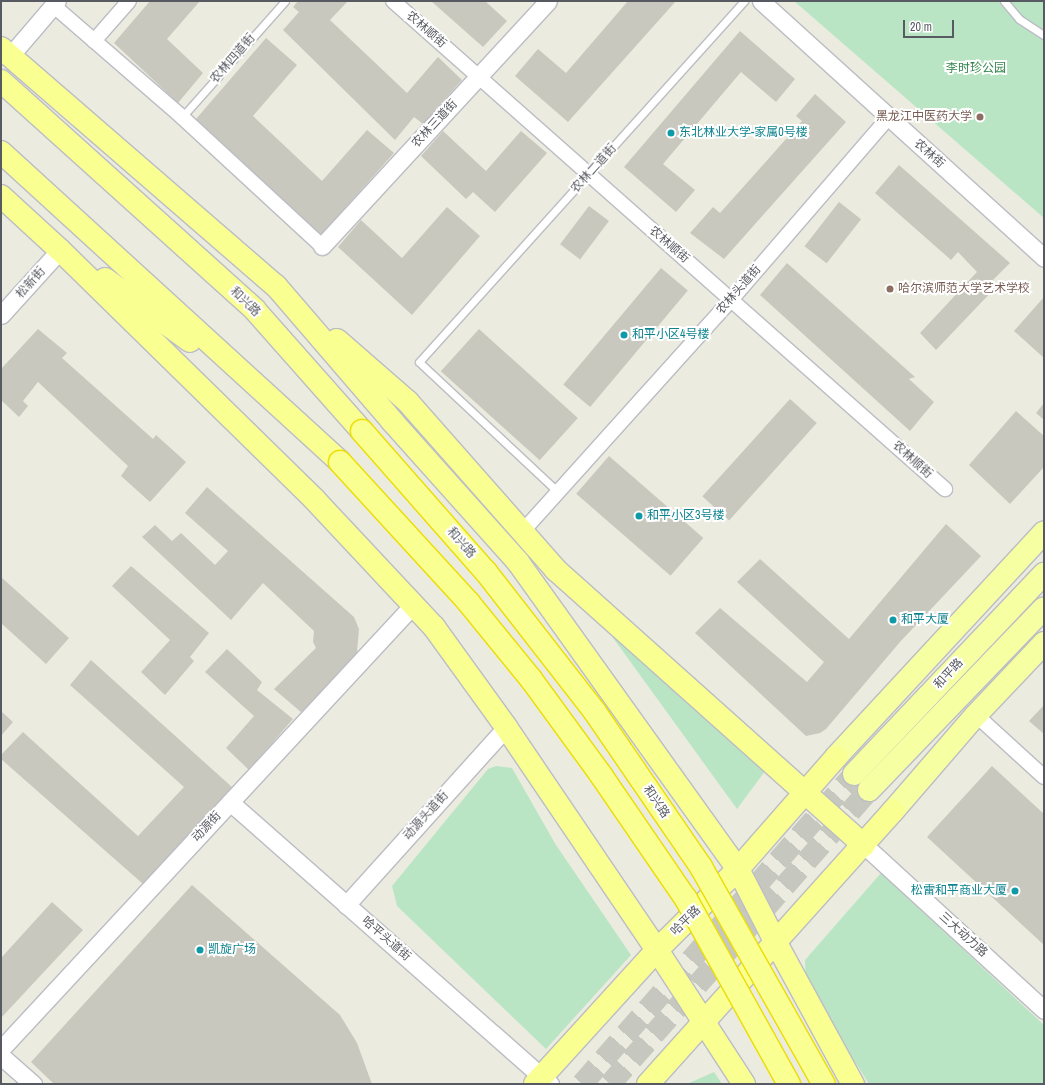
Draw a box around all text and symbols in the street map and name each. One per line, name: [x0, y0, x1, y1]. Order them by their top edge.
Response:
street label: 农林顺街: [403, 9, 449, 51]
scale bar: [905, 12, 956, 38]
text: 20 m: [910, 19, 932, 35]
street label: 农林四道街: [208, 32, 258, 86]
park label: 李时珍公园: [946, 62, 1006, 76]
street label: 农林三道街: [409, 97, 461, 151]
place label: 黑龙江中医药大学: [876, 110, 972, 124]
marker: 黑龙江中医药大学: [975, 112, 985, 122]
place label: 东北林业大学-家属0号楼: [679, 126, 808, 140]
marker: 东北林业大学-家属0号楼: [666, 128, 676, 138]
street label: 农林街: [911, 137, 947, 171]
street label: 农林二道街: [569, 142, 619, 196]
street label: 农林顺街: [646, 224, 692, 266]
street label: 农林头道街: [714, 263, 764, 317]
street label: 松新街: [14, 265, 48, 301]
place label: 哈尔滨师范大学艺术学校: [898, 282, 1030, 296]
street label: 和兴路: [227, 284, 263, 320]
marker: 哈尔滨师范大学艺术学校: [885, 284, 895, 294]
place label: 和平小区4号楼: [632, 328, 709, 342]
marker: 和平小区4号楼: [619, 330, 629, 340]
street label: 农林顺街: [889, 439, 935, 481]
place label: 和平小区3号楼: [647, 509, 724, 523]
marker: 和平小区3号楼: [634, 511, 644, 521]
street label: 和兴路: [444, 525, 478, 561]
place label: 和平大厦: [901, 613, 949, 627]
marker: 和平大厦: [888, 615, 898, 625]
street label: 和平路: [931, 656, 967, 692]
street label: 和兴路: [640, 783, 672, 821]
street label: 动源头道街: [401, 789, 451, 843]
street label: 动源街: [189, 809, 225, 845]
place label: 松雷和平商业大厦: [911, 884, 1007, 898]
marker: 松雷和平商业大厦: [1010, 886, 1020, 896]
street label: 哈平路: [668, 903, 704, 939]
street label: 三大动力路: [936, 910, 990, 960]
street label: 哈平头道街: [359, 914, 413, 964]
place label: 凯旋广场: [208, 943, 256, 957]
marker: 凯旋广场: [195, 945, 205, 955]

